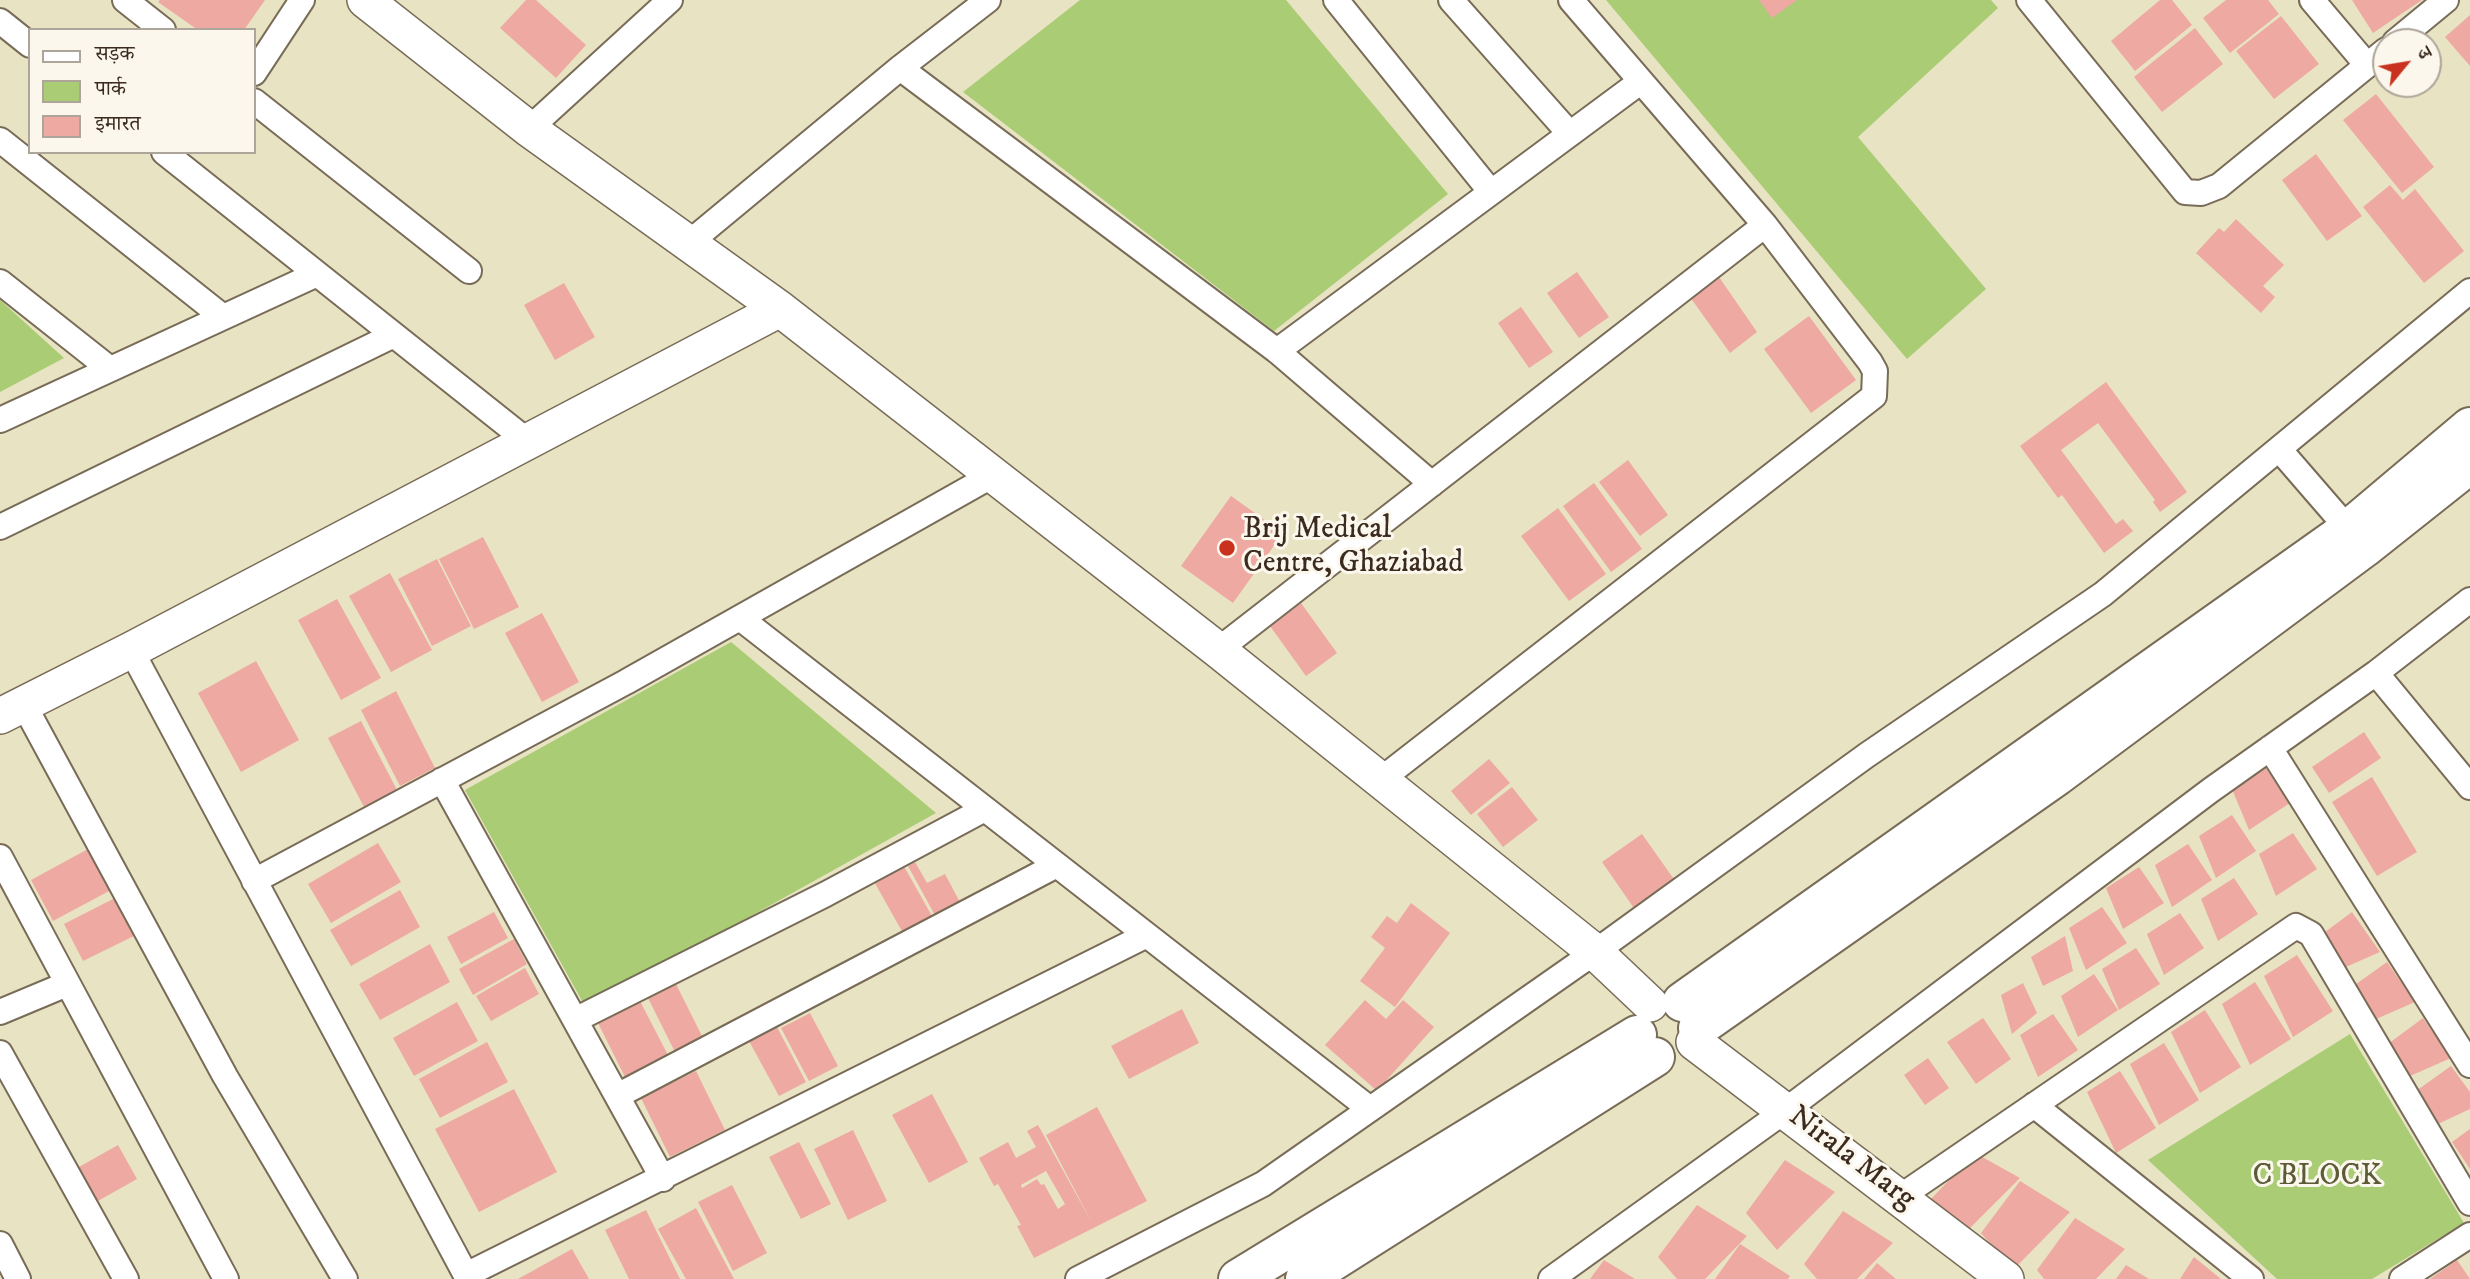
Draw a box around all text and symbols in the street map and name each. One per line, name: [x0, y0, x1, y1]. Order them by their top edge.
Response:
legend: [28, 28, 256, 154]
north arrow: [2372, 28, 2442, 98]
text: सड़क: [95, 41, 134, 67]
text: उ: [2412, 43, 2436, 63]
text: पार्क: [95, 76, 126, 102]
text: इमारत: [95, 111, 141, 137]
place label: Brij Medical Centre, Ghaziabad: [1243, 513, 1463, 584]
marker: Brij Medical Centre, Ghaziabad: [1217, 538, 1237, 558]
street label: Nirala Marg: [1780, 1100, 1922, 1218]
park label: C BLOCK: [2252, 1160, 2382, 1196]

